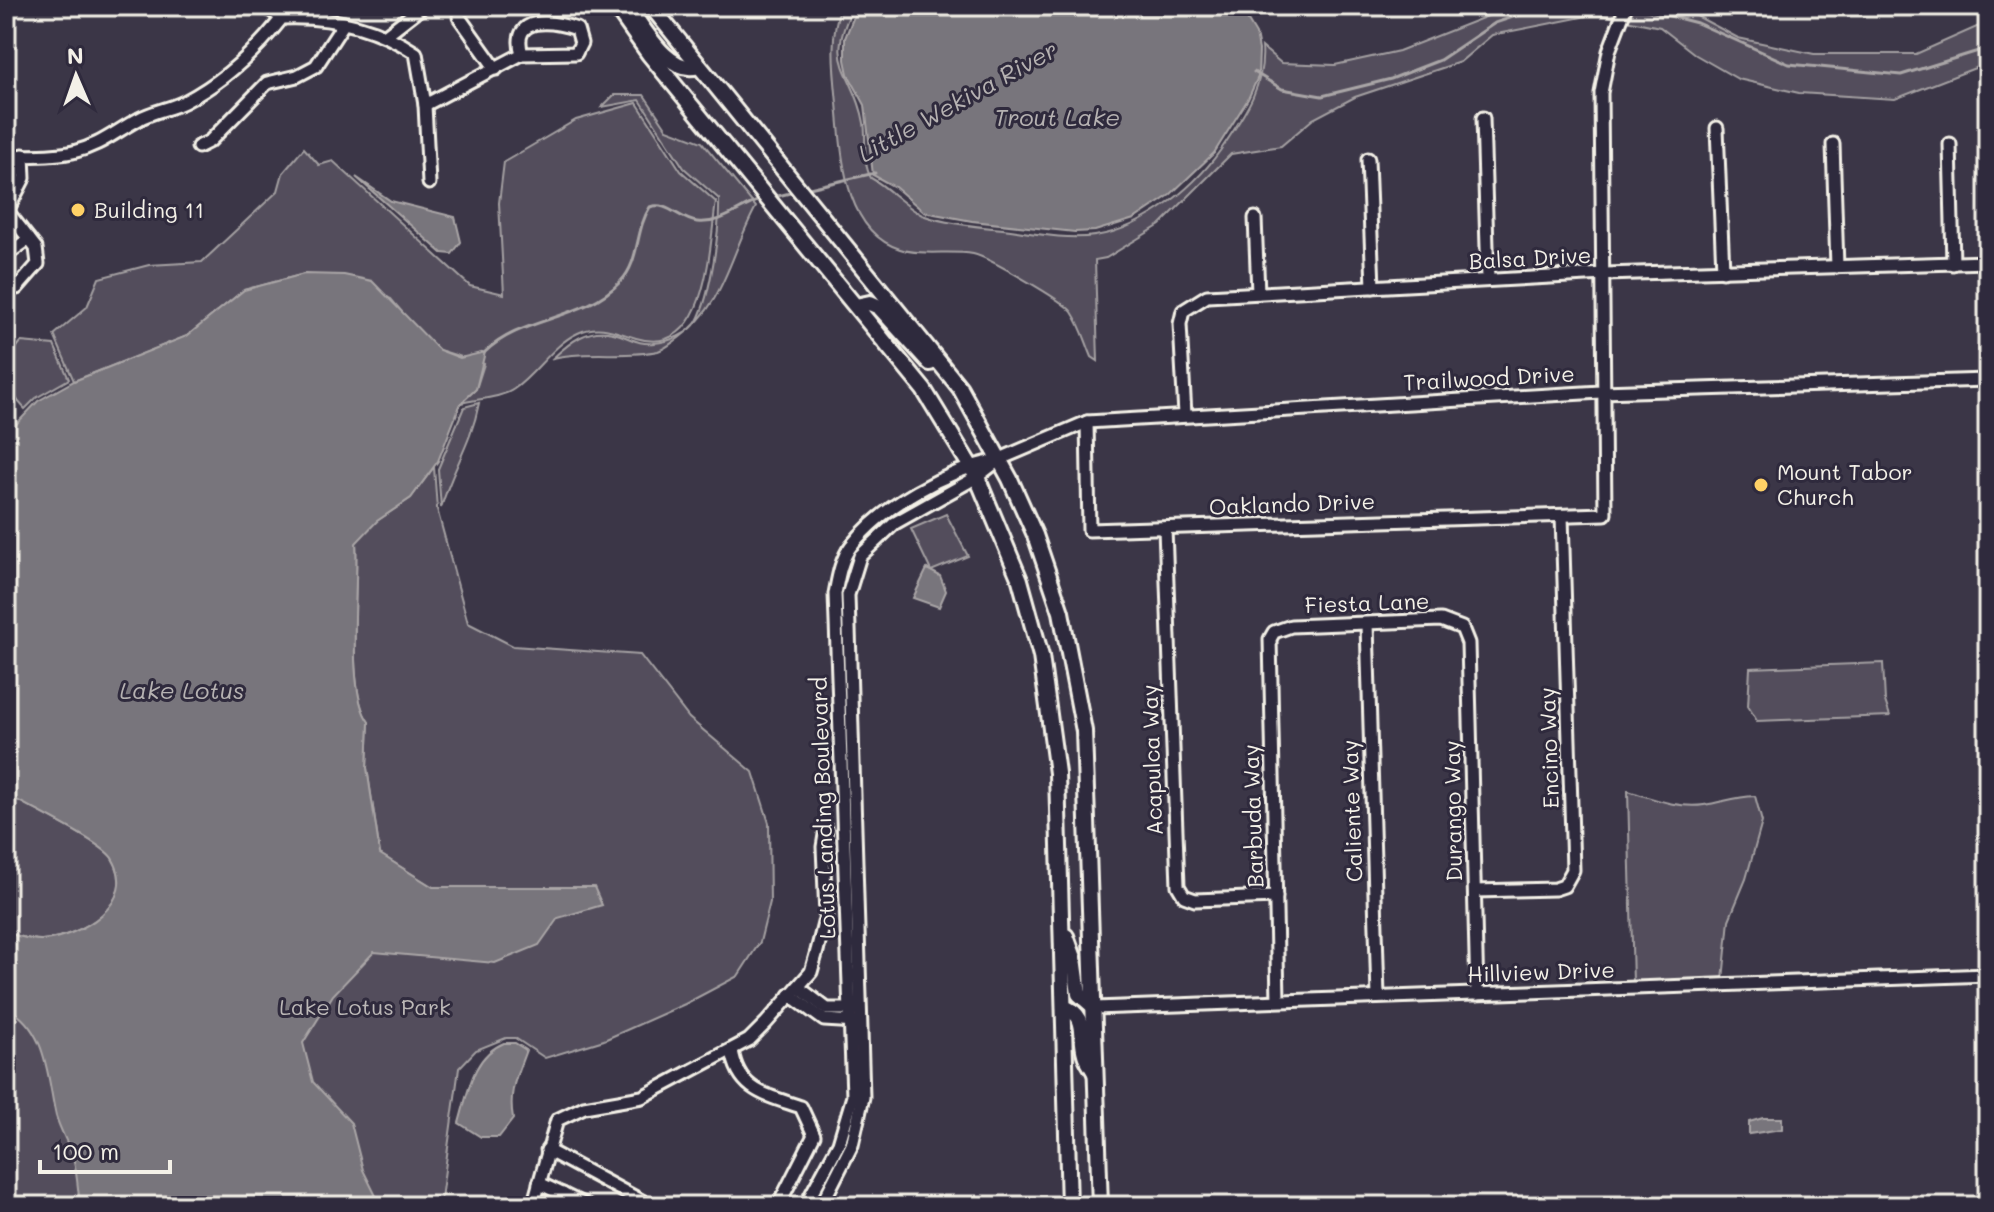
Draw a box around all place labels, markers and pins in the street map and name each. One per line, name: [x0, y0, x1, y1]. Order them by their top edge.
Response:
place label: Building 11: [94, 195, 204, 224]
marker: Building 11: [69, 201, 87, 219]
place label: Mount Tabor Church: [1777, 457, 1913, 511]
marker: Mount Tabor Church: [1752, 476, 1770, 494]

